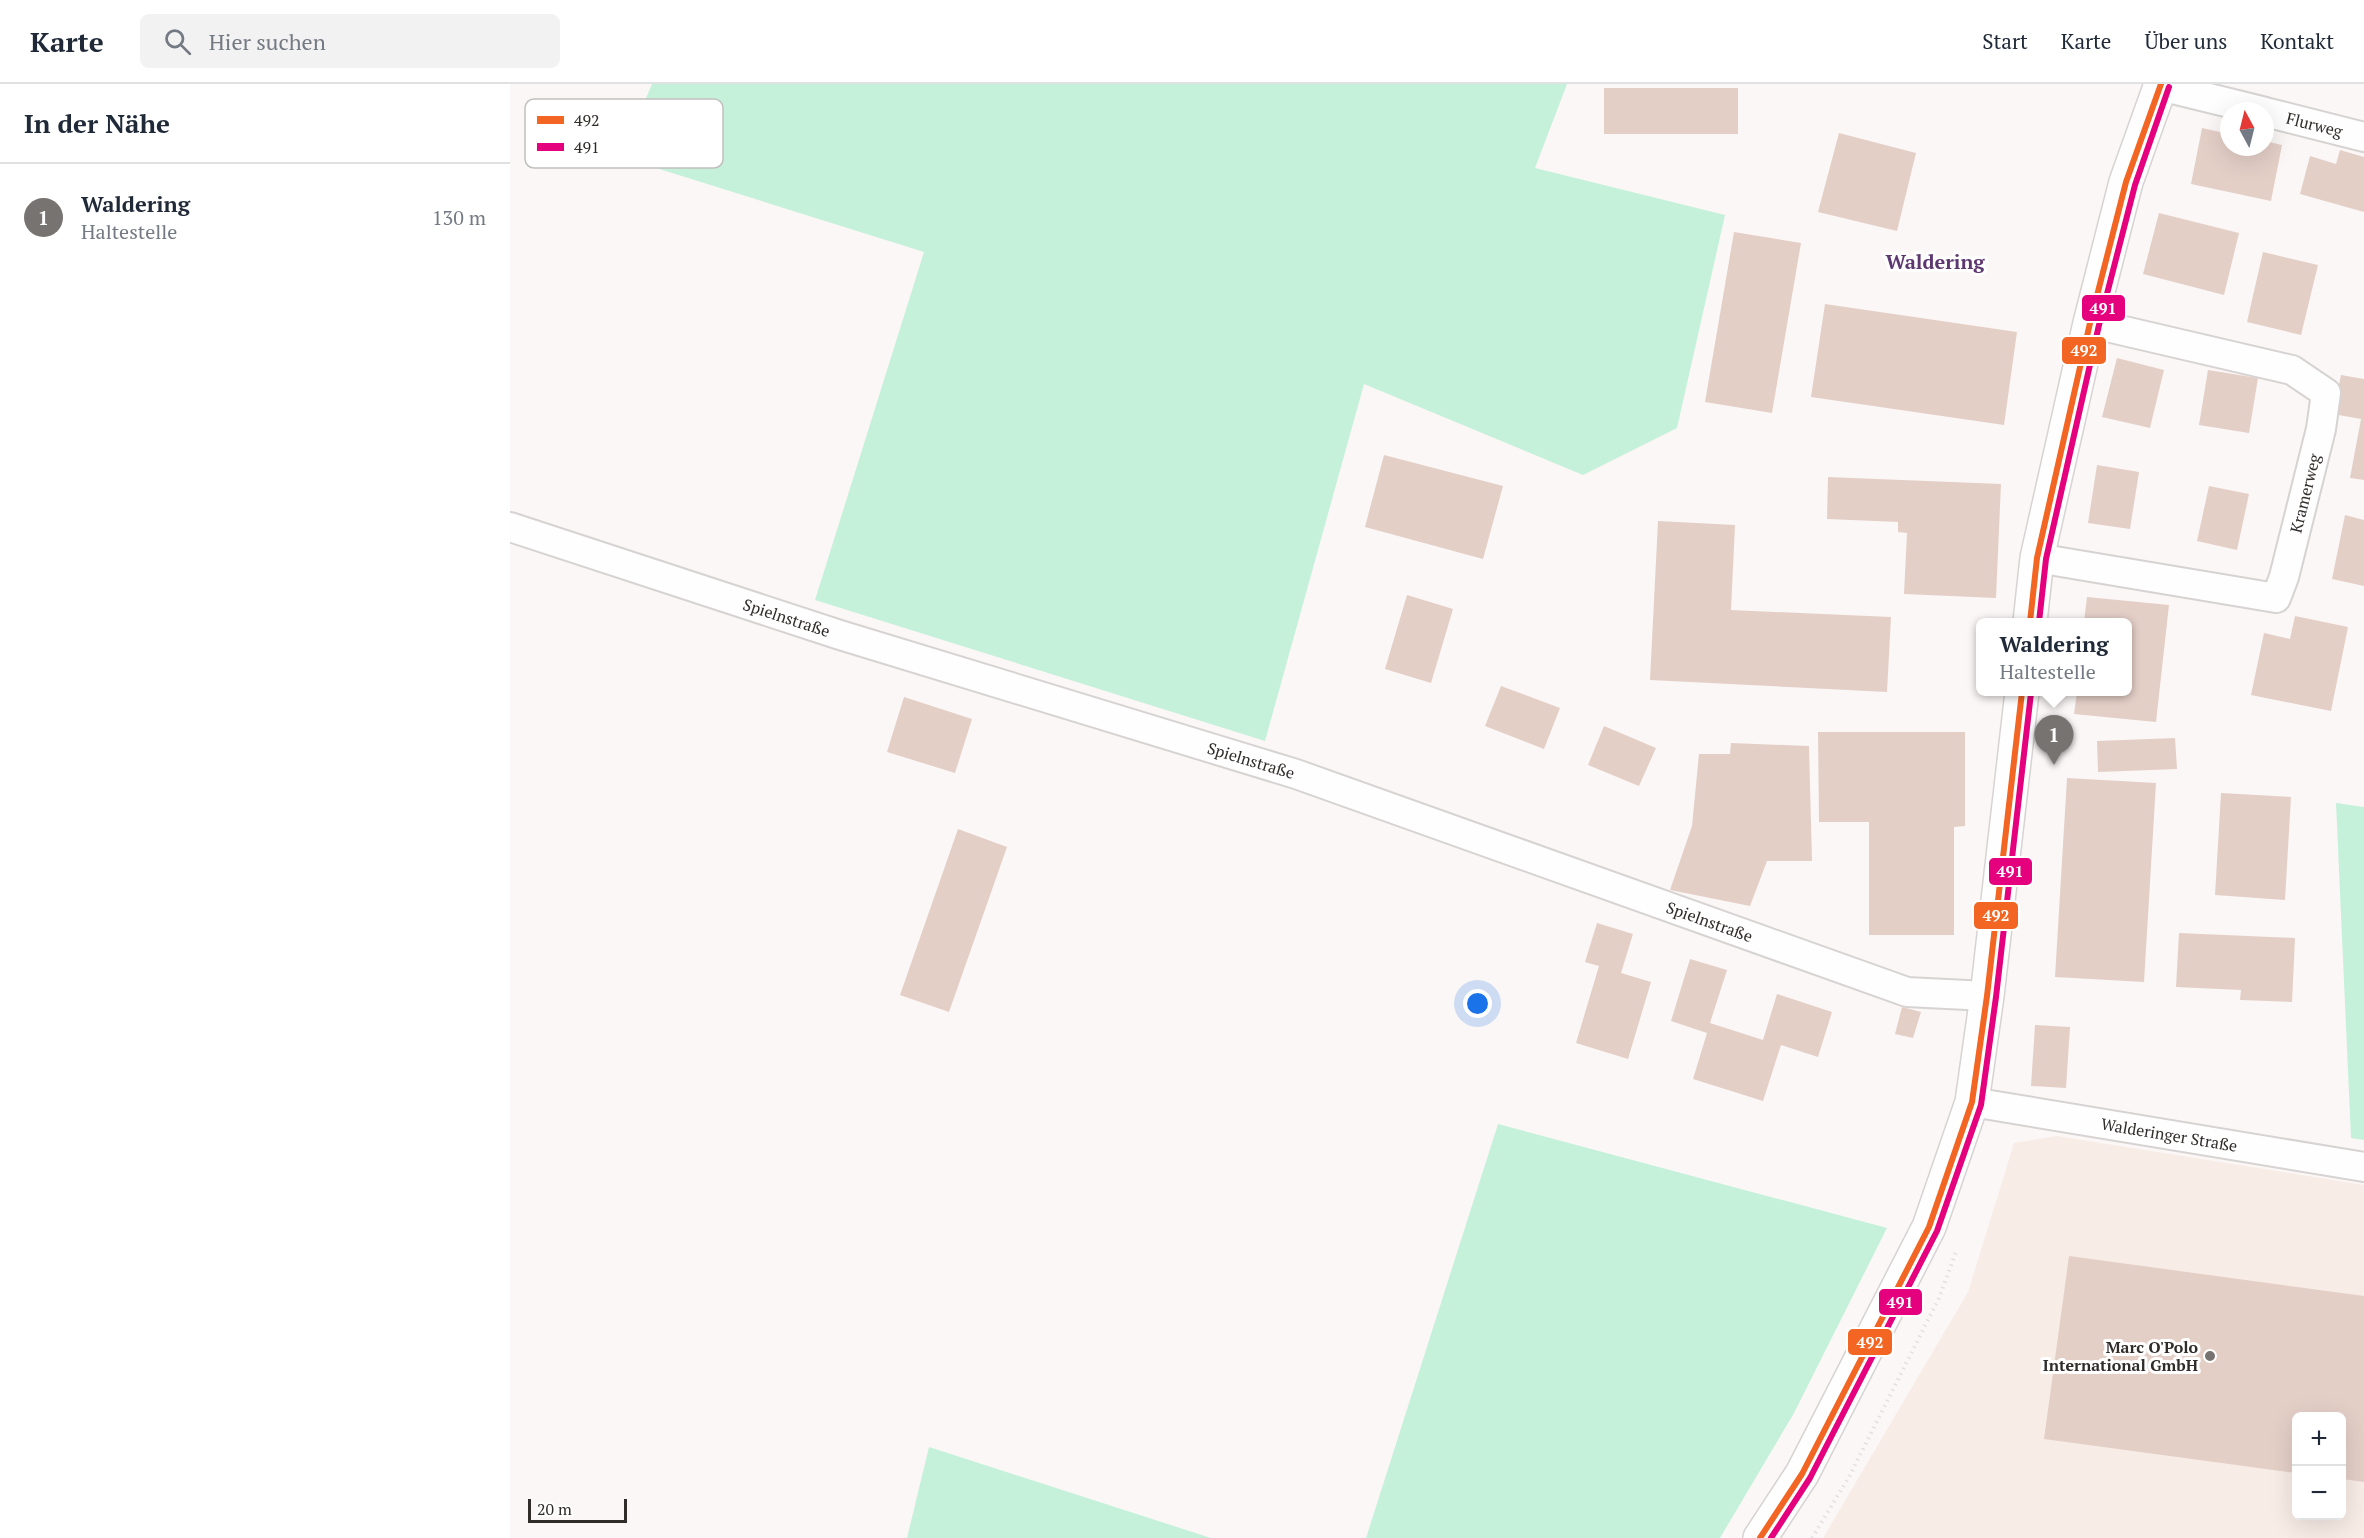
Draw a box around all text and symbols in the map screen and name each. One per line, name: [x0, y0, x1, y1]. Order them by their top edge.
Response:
search box: [140, 14, 560, 68]
text: Karte: [30, 23, 104, 60]
icon: search: [161, 25, 194, 58]
text: Hier suchen: [209, 27, 326, 56]
text: Start: [1982, 27, 2028, 55]
text: Karte: [2061, 27, 2111, 55]
text: Über uns: [2144, 27, 2227, 55]
text: Kontakt: [2260, 27, 2334, 55]
legend: [525, 99, 723, 168]
north arrow: [2220, 102, 2274, 156]
text: In der Nähe: [24, 106, 170, 140]
street label: Flurweg: [2284, 107, 2345, 142]
text: 492: [574, 109, 600, 131]
text: 491: [574, 136, 600, 158]
text: Waldering: [81, 189, 190, 218]
text: 1: [38, 204, 49, 231]
text: 130 m: [432, 204, 486, 231]
text: Haltestelle: [81, 218, 177, 245]
district label: Waldering: [1885, 248, 1985, 275]
line badge: 491: [2081, 294, 2126, 322]
text: 491: [2089, 297, 2117, 319]
line badge: 492: [2061, 336, 2107, 365]
text: 492: [2070, 339, 2098, 361]
street label: Kramerweg: [2284, 451, 2326, 535]
street label: Spielnstraße: [740, 593, 833, 642]
popup: [1976, 618, 2132, 696]
text: Waldering: [1999, 629, 2109, 658]
text: Haltestelle: [1999, 658, 2096, 685]
pin: 1: [2034, 716, 2074, 765]
street label: Spielnstraße: [1205, 737, 1297, 784]
line badge: 491: [1988, 857, 2033, 886]
text: 491: [1996, 860, 2024, 882]
street label: Spielnstraße: [1663, 896, 1756, 947]
line badge: 492: [1973, 901, 2019, 930]
text: 492: [1982, 904, 2010, 926]
your location: [1463, 989, 1492, 1018]
street label: Walderinger Straße: [2100, 1113, 2239, 1157]
line badge: 491: [1878, 1288, 1923, 1316]
text: 491: [1886, 1291, 1914, 1313]
line badge: 492: [1847, 1328, 1893, 1356]
text: 492: [1856, 1331, 1884, 1353]
place label: Marc O'Polo International GmbH: [2043, 1336, 2198, 1376]
marker: Marc O'Polo International GmbH: [2203, 1349, 2217, 1363]
map controls: [2292, 1412, 2346, 1520]
button: +: [2292, 1412, 2346, 1466]
button: −: [2292, 1466, 2346, 1520]
scale bar: [528, 1496, 627, 1524]
text: 20 m: [537, 1498, 572, 1520]

